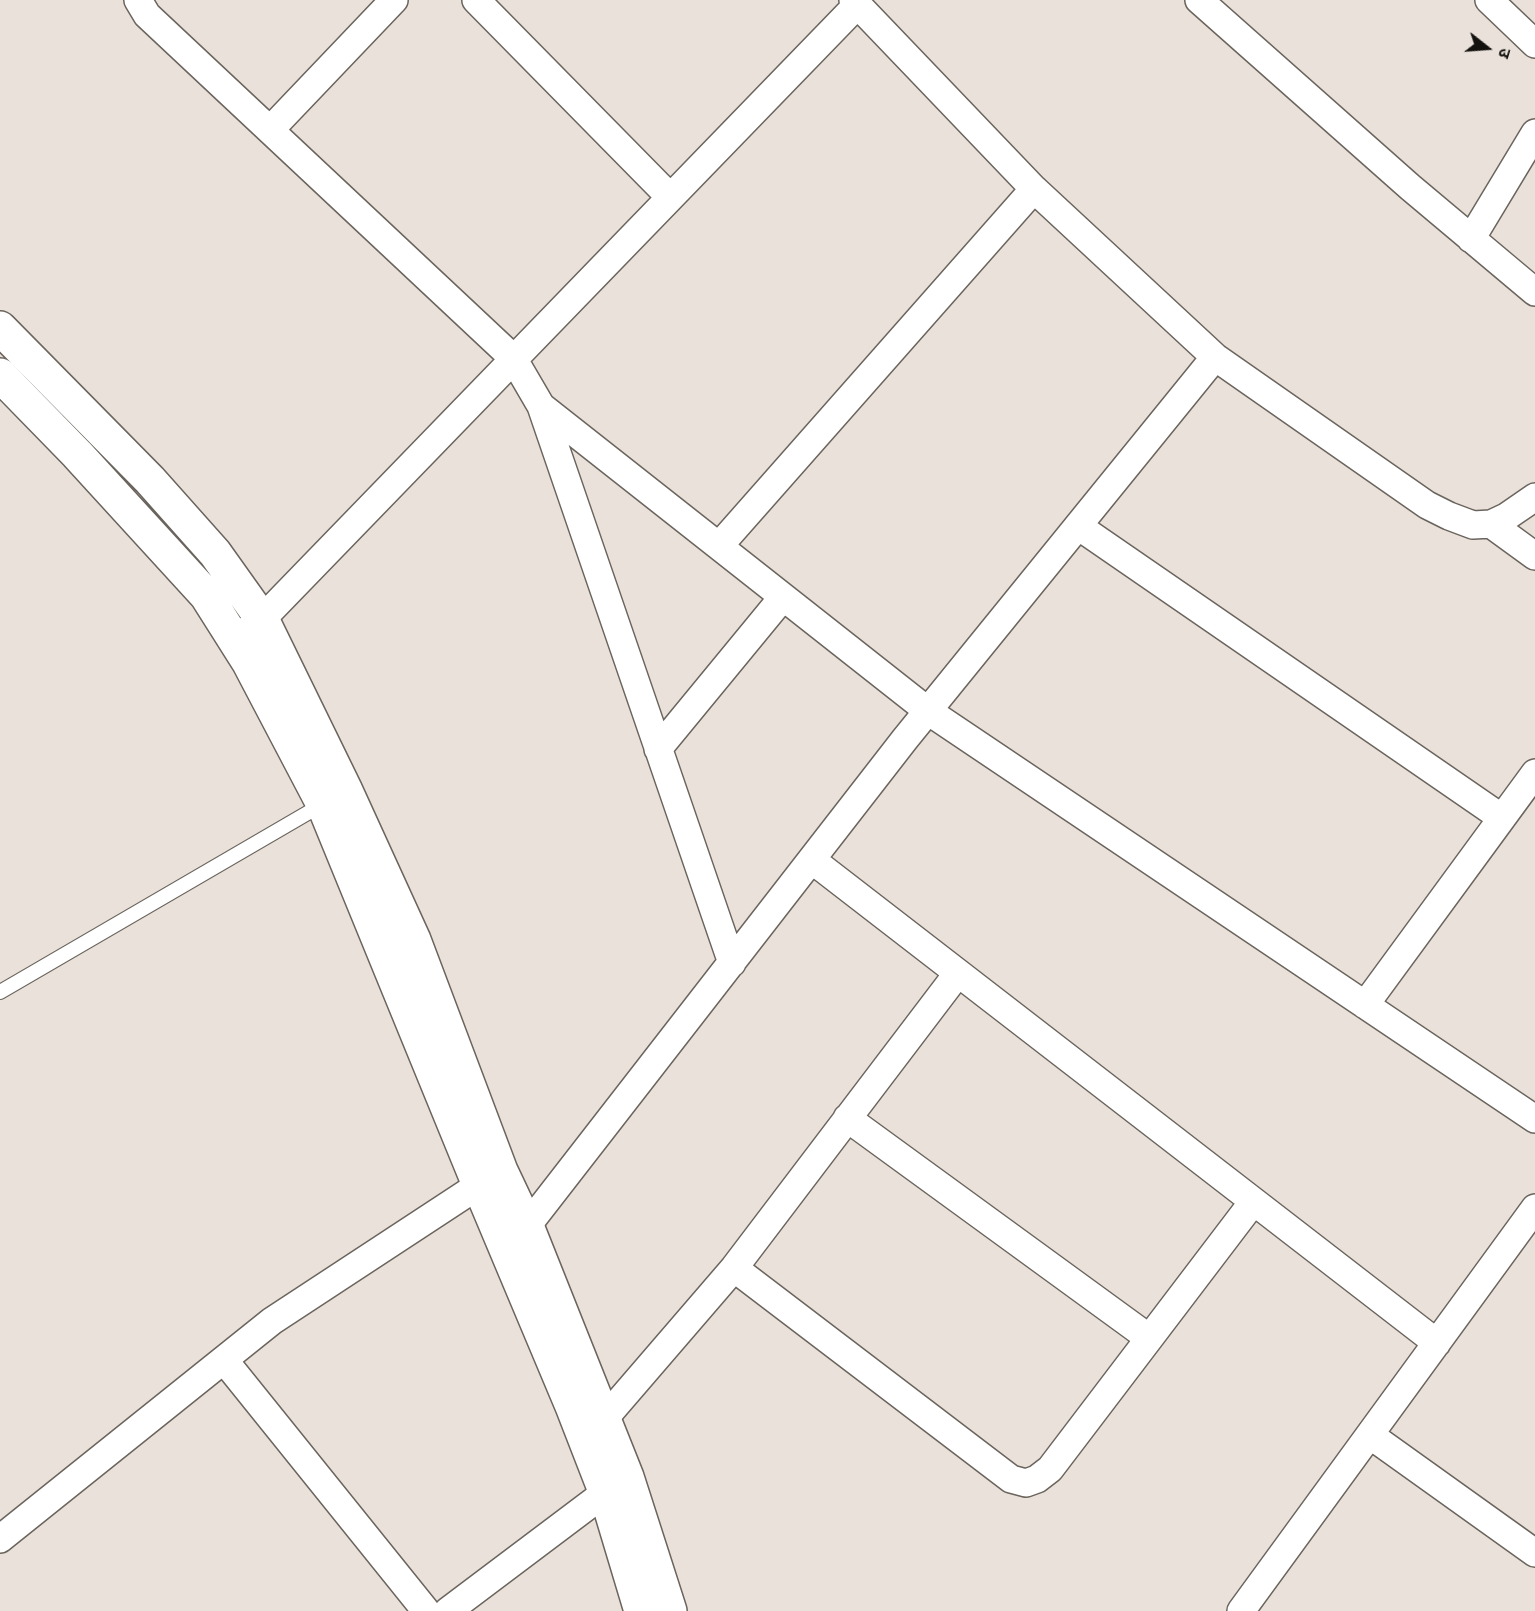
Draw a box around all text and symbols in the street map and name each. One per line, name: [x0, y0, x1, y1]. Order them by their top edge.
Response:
north arrow: [1457, 18, 1517, 78]
text: उ: [1495, 46, 1514, 60]

